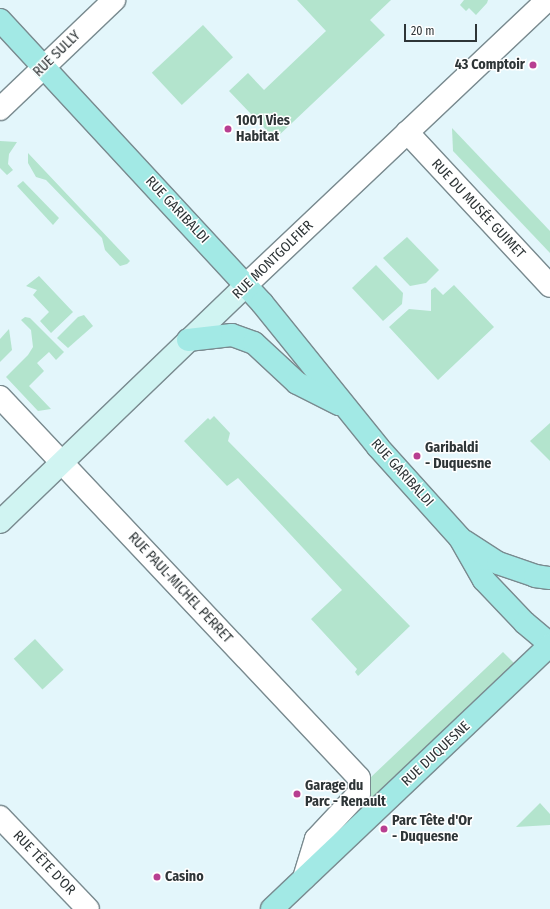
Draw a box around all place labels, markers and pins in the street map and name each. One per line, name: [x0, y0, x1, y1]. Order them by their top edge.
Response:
place label: 43 Comptoir: [455, 57, 525, 73]
marker: 43 Comptoir: [528, 60, 538, 70]
place label: 1001 Vies Habitat: [236, 113, 290, 146]
marker: 1001 Vies Habitat: [223, 124, 233, 134]
place label: Garibaldi - Duquesne: [425, 440, 491, 472]
marker: Garibaldi - Duquesne: [412, 451, 422, 461]
place label: Garage du Parc - Renault: [305, 778, 386, 810]
marker: Garage du Parc - Renault: [292, 789, 302, 799]
place label: Parc Tête d'Or - Duquesne: [392, 813, 472, 846]
marker: Parc Tête d'Or - Duquesne: [379, 824, 389, 834]
place label: Casino: [165, 869, 204, 885]
marker: Casino: [152, 872, 162, 882]

